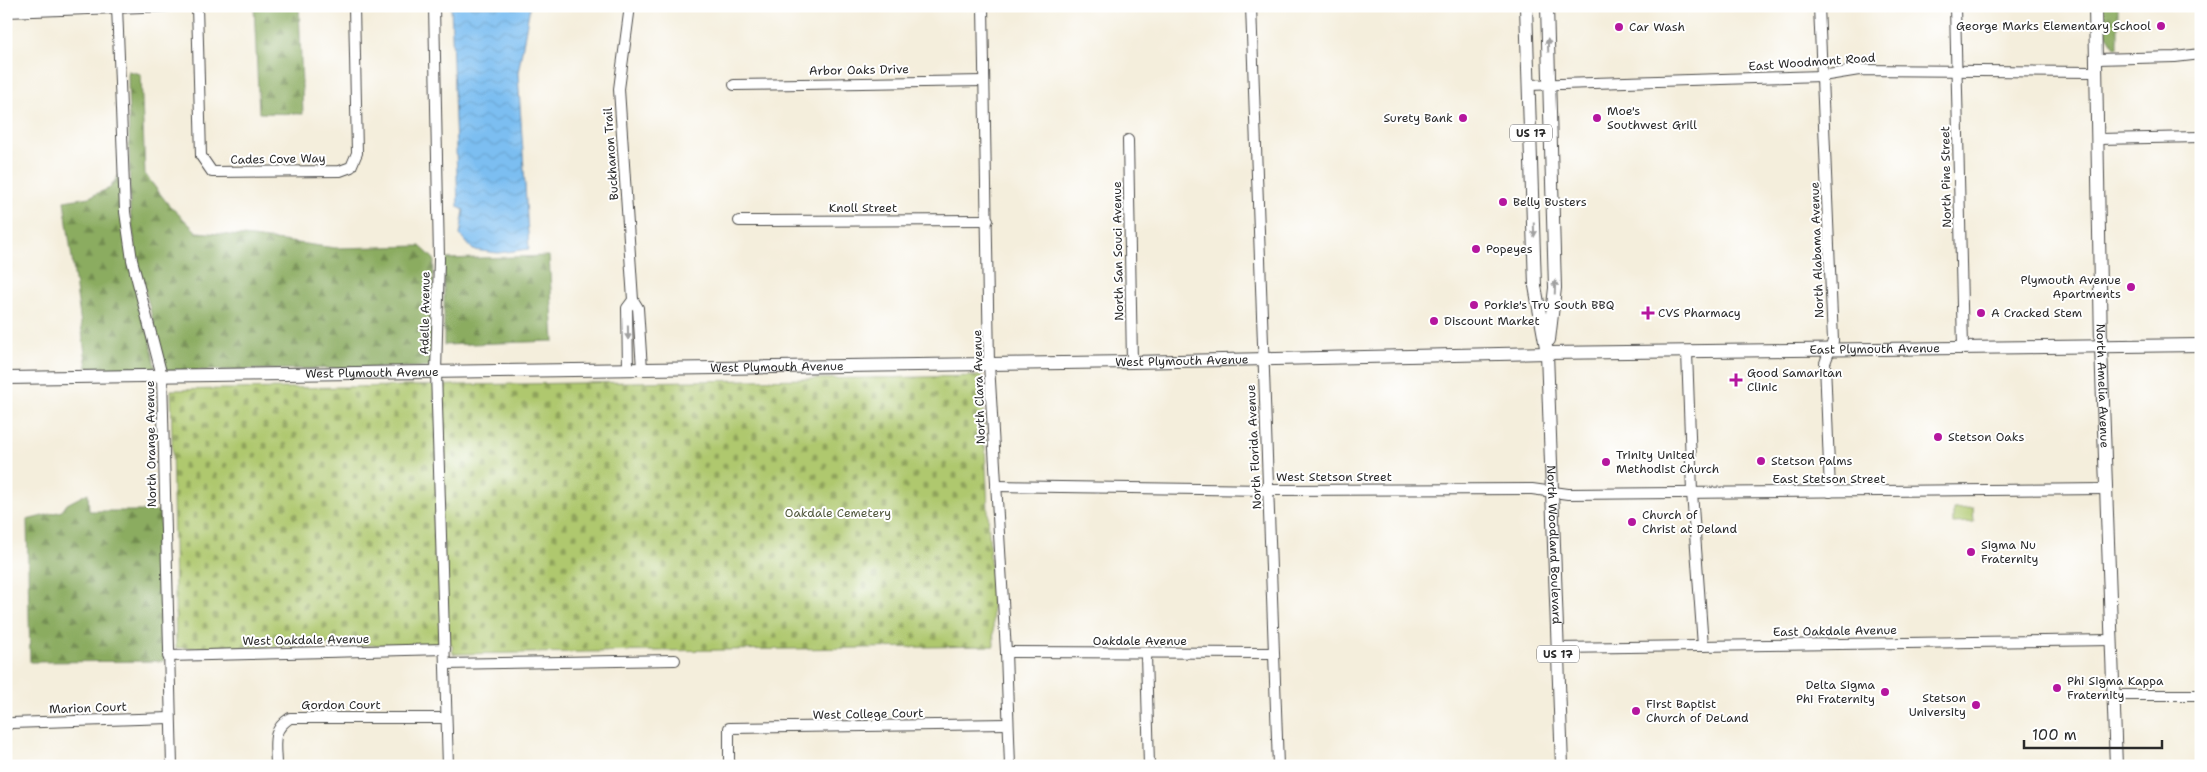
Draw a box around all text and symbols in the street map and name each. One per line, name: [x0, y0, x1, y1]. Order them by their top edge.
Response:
place label: George Marks Elementary School: [1956, 18, 2151, 34]
place label: Car Wash: [1629, 19, 1685, 35]
marker: George Marks Elementary School: [2155, 20, 2167, 32]
marker: Car Wash: [1613, 21, 1625, 33]
one-way arrow: [1544, 37, 1552, 53]
street label: East Woodmont Road: [1748, 50, 1876, 74]
street label: Arbor Oaks Drive: [809, 61, 909, 79]
place label: Moe's Southwest Grill: [1607, 103, 1697, 133]
street label: Buckhanon Trail: [600, 107, 622, 201]
place label: Surety Bank: [1383, 110, 1453, 126]
marker: Surety Bank: [1457, 112, 1469, 124]
marker: Moe's Southwest Grill: [1591, 112, 1603, 124]
road number: US 17: [1510, 125, 1552, 142]
street label: North Pine Street: [1937, 126, 1955, 228]
street label: Cades Cove Way: [230, 150, 326, 168]
street label: North San Souci Avenue: [1109, 181, 1127, 321]
street label: North Alabama Avenue: [1807, 181, 1827, 318]
place label: Belly Busters: [1513, 194, 1587, 210]
marker: Belly Busters: [1497, 196, 1509, 208]
street label: Knoll Street: [829, 200, 897, 216]
one-way arrow: [1530, 222, 1538, 238]
place label: Popeyes: [1486, 241, 1533, 257]
marker: Popeyes: [1470, 243, 1482, 255]
street label: Adelle Avenue: [416, 271, 434, 355]
place label: Plymouth Avenue Apartments: [2020, 272, 2121, 302]
one-way arrow: [1551, 279, 1559, 295]
marker: Plymouth Avenue Apartments: [2125, 281, 2137, 293]
place label: Porkie's Tru South BBQ: [1484, 297, 1614, 313]
marker: Porkie's Tru South BBQ: [1468, 299, 1480, 311]
place label: CVS Pharmacy: [1658, 305, 1741, 321]
place label: A Cracked Stem: [1991, 305, 2082, 321]
marker: CVS Pharmacy: [1642, 307, 1654, 319]
marker: A Cracked Stem: [1975, 307, 1987, 319]
place label: Discount Market: [1444, 313, 1540, 329]
marker: Discount Market: [1428, 315, 1440, 327]
street label: North Amelia Avenue: [2093, 324, 2113, 449]
one-way arrow: [624, 326, 632, 342]
street label: North Clara Avenue: [969, 329, 989, 445]
street label: East Plymouth Avenue: [1809, 340, 1940, 358]
street label: West Plymouth Avenue: [1115, 351, 1249, 370]
street label: West Plymouth Avenue: [710, 358, 844, 376]
street label: West Plymouth Avenue: [305, 364, 439, 382]
place label: Good Samaritan Clinic: [1747, 365, 1842, 395]
marker: Good Samaritan Clinic: [1729, 373, 1743, 387]
street label: North Orange Avenue: [142, 380, 160, 508]
street label: North Florida Avenue: [1243, 384, 1265, 510]
place label: Stetson Oaks: [1948, 429, 2025, 445]
marker: Stetson Oaks: [1932, 431, 1944, 443]
place label: Trinity United Methodist Church: [1616, 447, 1719, 477]
place label: Stetson Palms: [1771, 453, 1852, 469]
marker: Stetson Palms: [1755, 455, 1767, 467]
marker: Trinity United Methodist Church: [1600, 456, 1612, 468]
street label: North Woodland Boulevard: [1543, 465, 1565, 625]
street label: West Stetson Street: [1276, 469, 1392, 485]
street label: East Stetson Street: [1773, 471, 1885, 487]
park label: Oakdale Cemetery: [785, 505, 891, 521]
place label: Church of Christ at Deland: [1642, 507, 1737, 537]
marker: Church of Christ at Deland: [1626, 516, 1638, 528]
place label: Sigma Nu Fraternity: [1981, 537, 2039, 567]
marker: Sigma Nu Fraternity: [1965, 546, 1977, 558]
street label: East Oakdale Avenue: [1773, 622, 1897, 640]
street label: West Oakdale Avenue: [242, 631, 370, 649]
street label: Oakdale Avenue: [1093, 633, 1187, 649]
road number: US 17: [1537, 646, 1579, 662]
place label: Phi Sigma Kappa Fraternity: [2067, 673, 2164, 703]
place label: Delta Sigma Phi Fraternity: [1796, 677, 1876, 707]
marker: Phi Sigma Kappa Fraternity: [2051, 682, 2063, 694]
marker: Delta Sigma Phi Fraternity: [1879, 686, 1891, 698]
place label: Stetson University: [1909, 690, 1966, 720]
place label: First Baptist Church of DeLand: [1646, 696, 1749, 726]
street label: Gordon Court: [301, 697, 381, 713]
street label: Marion Court: [49, 699, 127, 717]
marker: Stetson University: [1970, 699, 1982, 711]
street label: West College Court: [813, 705, 923, 723]
marker: First Baptist Church of DeLand: [1630, 705, 1642, 717]
scale bar: [2024, 717, 2162, 749]
text: 100 m: [2032, 725, 2077, 745]

